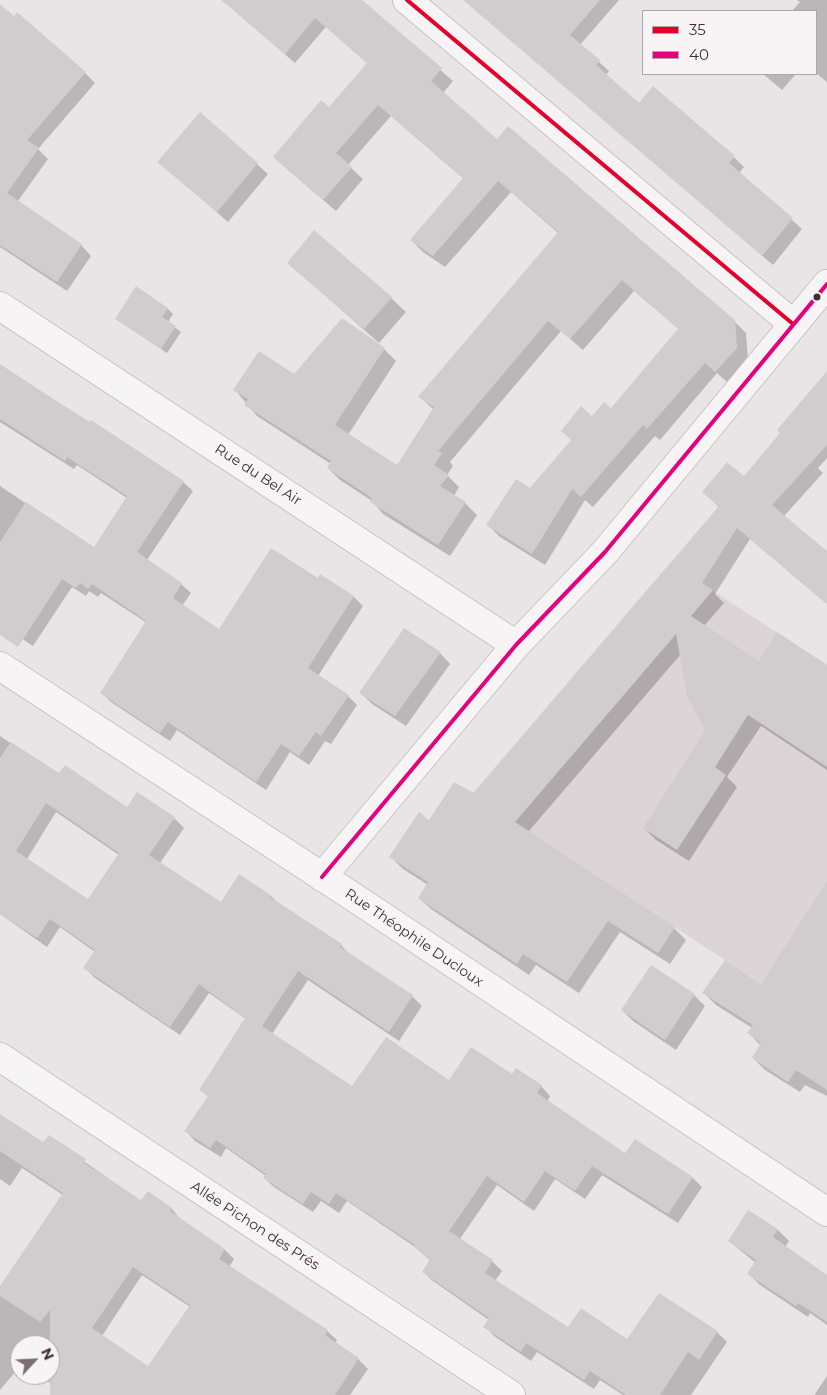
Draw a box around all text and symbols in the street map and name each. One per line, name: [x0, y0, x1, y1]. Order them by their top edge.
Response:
legend: [642, 10, 817, 75]
text: 35: [689, 20, 706, 39]
text: 40: [689, 45, 709, 64]
unlabelled marker: [812, 292, 822, 302]
street label: Rue du Bel Air: [211, 441, 305, 509]
street label: Rue Théophile Ducloux: [342, 885, 486, 991]
street label: Allée Pichon des Prés: [188, 1178, 322, 1274]
north arrow: [10, 1335, 60, 1385]
text: N: [37, 1345, 58, 1363]

